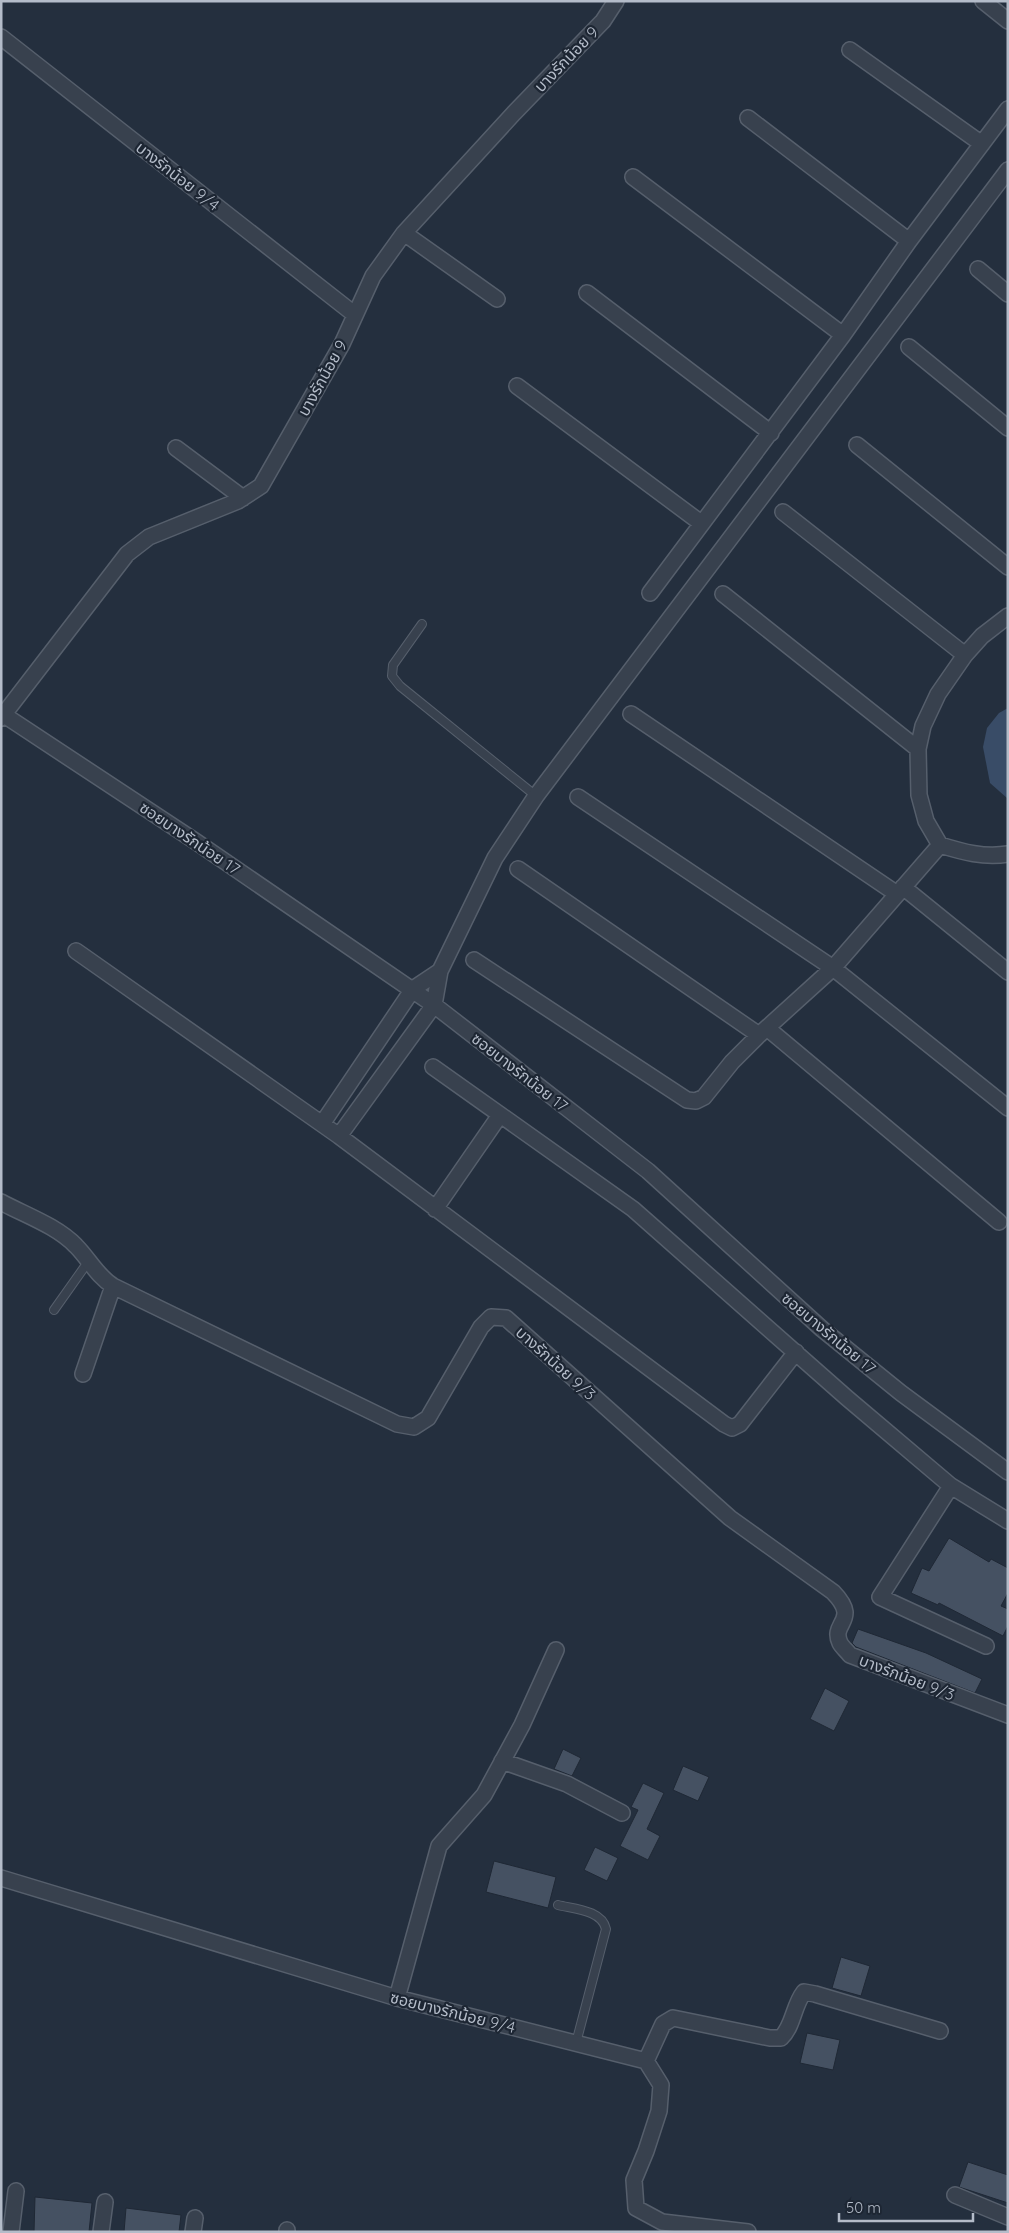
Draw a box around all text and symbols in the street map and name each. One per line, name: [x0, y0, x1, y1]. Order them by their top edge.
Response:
street label: บางรักน้อย 9: [530, 22, 602, 96]
street label: บางรักน้อย 9/4: [132, 137, 224, 215]
street label: บางรักน้อย 9: [293, 336, 351, 420]
street label: ซอยบางรักน้อย 17: [136, 797, 244, 879]
street label: ซอยบางรักน้อย 17: [468, 1028, 572, 1116]
street label: ซอยบางรักน้อย 17: [778, 1288, 880, 1378]
street label: บางรักน้อย 9/3: [512, 1322, 600, 1404]
street label: บางรักน้อย 9/3: [856, 1650, 958, 1704]
street label: ซอยบางรักน้อย 9/4: [388, 1987, 518, 2037]
scale bar: [839, 2190, 973, 2222]
text: 50 m: [846, 2198, 881, 2217]

